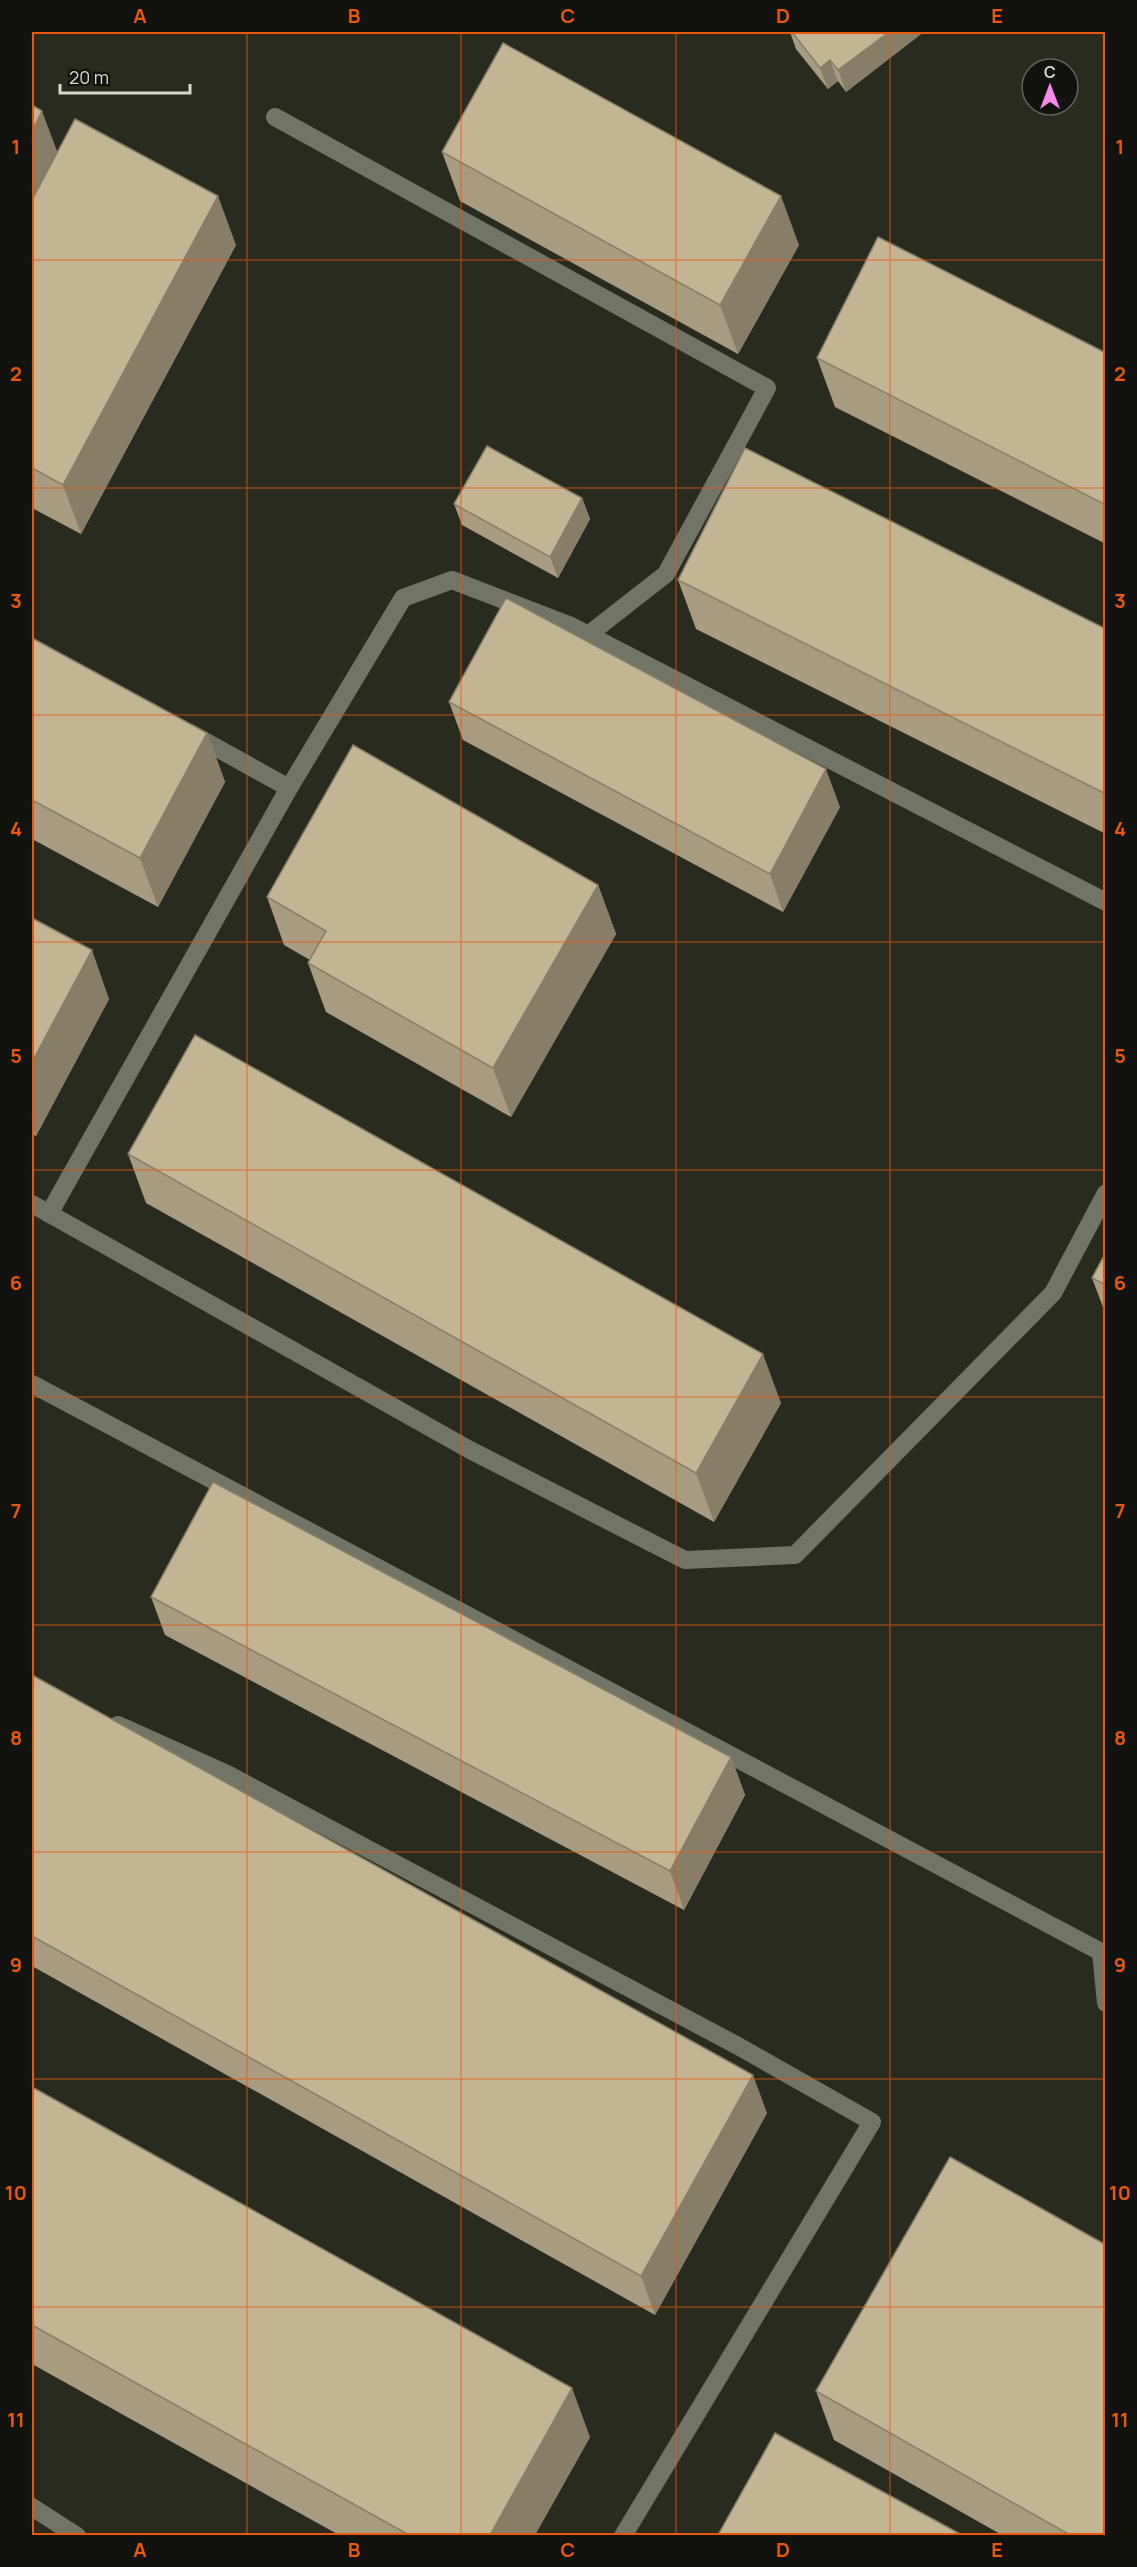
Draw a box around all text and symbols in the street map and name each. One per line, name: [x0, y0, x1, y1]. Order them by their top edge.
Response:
text: A: [133, 2, 147, 29]
text: B: [348, 2, 361, 29]
text: C: [561, 2, 575, 29]
text: D: [776, 2, 790, 29]
text: E: [991, 2, 1003, 29]
scale bar: [60, 57, 190, 95]
north arrow: [1020, 57, 1080, 117]
text: С: [1044, 61, 1056, 83]
text: 20 m: [69, 65, 109, 89]
text: 1: [12, 133, 20, 160]
text: 1: [1116, 133, 1124, 160]
text: 2: [10, 360, 22, 387]
text: 2: [1114, 360, 1126, 387]
text: 3: [10, 587, 22, 614]
text: 3: [1114, 587, 1126, 614]
text: 4: [10, 815, 22, 842]
text: 4: [1114, 815, 1126, 842]
text: 5: [10, 1042, 22, 1069]
text: 5: [1114, 1042, 1126, 1069]
text: 6: [10, 1269, 22, 1296]
text: 6: [1114, 1269, 1126, 1296]
text: 7: [11, 1497, 21, 1524]
text: 7: [1115, 1497, 1125, 1524]
text: 8: [10, 1724, 22, 1751]
text: 8: [1114, 1724, 1126, 1751]
text: 9: [10, 1951, 22, 1978]
text: 9: [1114, 1951, 1126, 1978]
text: 10: [5, 2179, 27, 2206]
text: 10: [1109, 2179, 1131, 2206]
text: 11: [7, 2406, 25, 2433]
text: 11: [1111, 2406, 1129, 2433]
text: A: [133, 2536, 147, 2563]
text: B: [348, 2536, 361, 2563]
text: C: [561, 2536, 575, 2563]
text: D: [776, 2536, 790, 2563]
text: E: [991, 2536, 1003, 2563]

